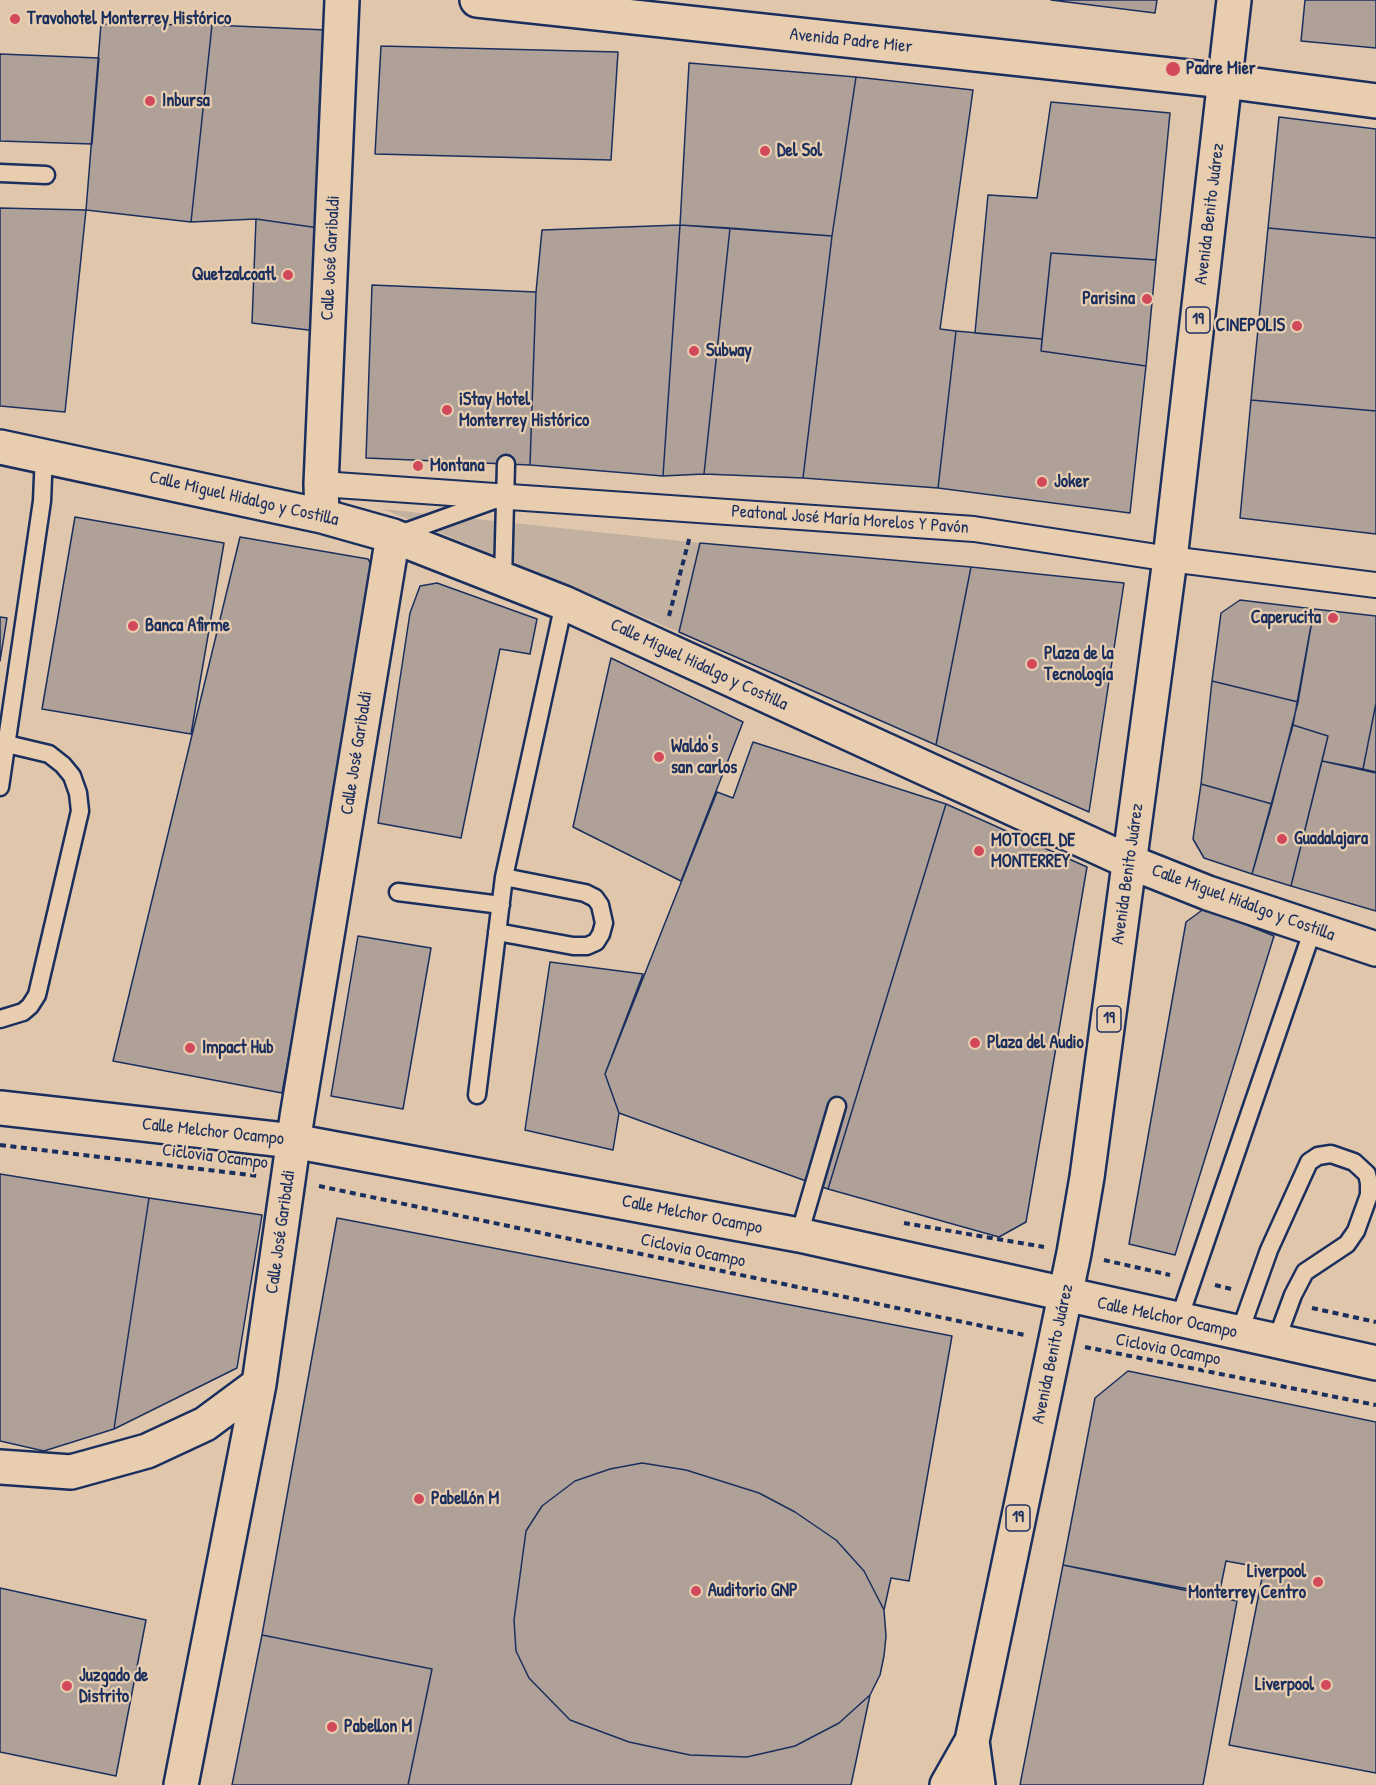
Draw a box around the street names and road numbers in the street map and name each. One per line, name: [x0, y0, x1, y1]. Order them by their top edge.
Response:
street label: Avenida Padre Mier: [789, 24, 913, 58]
street label: Avenida Benito Juárez: [1191, 142, 1229, 286]
street label: Calle José Garibaldi: [317, 195, 345, 321]
road number: 19: [1186, 307, 1210, 333]
street label: Calle Miguel Hidalgo y Costilla: [147, 467, 341, 531]
street label: Peatonal José María Morelos Y Pavón: [730, 501, 970, 539]
street label: Calle Miguel Hidalgo y Costilla: [607, 614, 791, 716]
street label: Calle José Garibaldi: [337, 690, 377, 816]
street label: Avenida Benito Juárez: [1107, 802, 1149, 946]
street label: Calle Miguel Hidalgo y Costilla: [1148, 860, 1338, 946]
road number: 19: [1097, 1006, 1121, 1032]
street label: Calle Melchor Ocampo: [141, 1114, 285, 1150]
street label: Ciclovia Ocampo: [161, 1140, 269, 1174]
street label: Calle José Garibaldi: [262, 1169, 300, 1295]
street label: Calle Melchor Ocampo: [620, 1191, 764, 1239]
street label: Ciclovia Ocampo: [639, 1229, 747, 1273]
street label: Avenida Benito Juárez: [1028, 1282, 1078, 1426]
street label: Calle Melchor Ocampo: [1095, 1293, 1239, 1343]
street label: Ciclovia Ocampo: [1114, 1329, 1222, 1371]
road number: 19: [1006, 1505, 1030, 1531]

